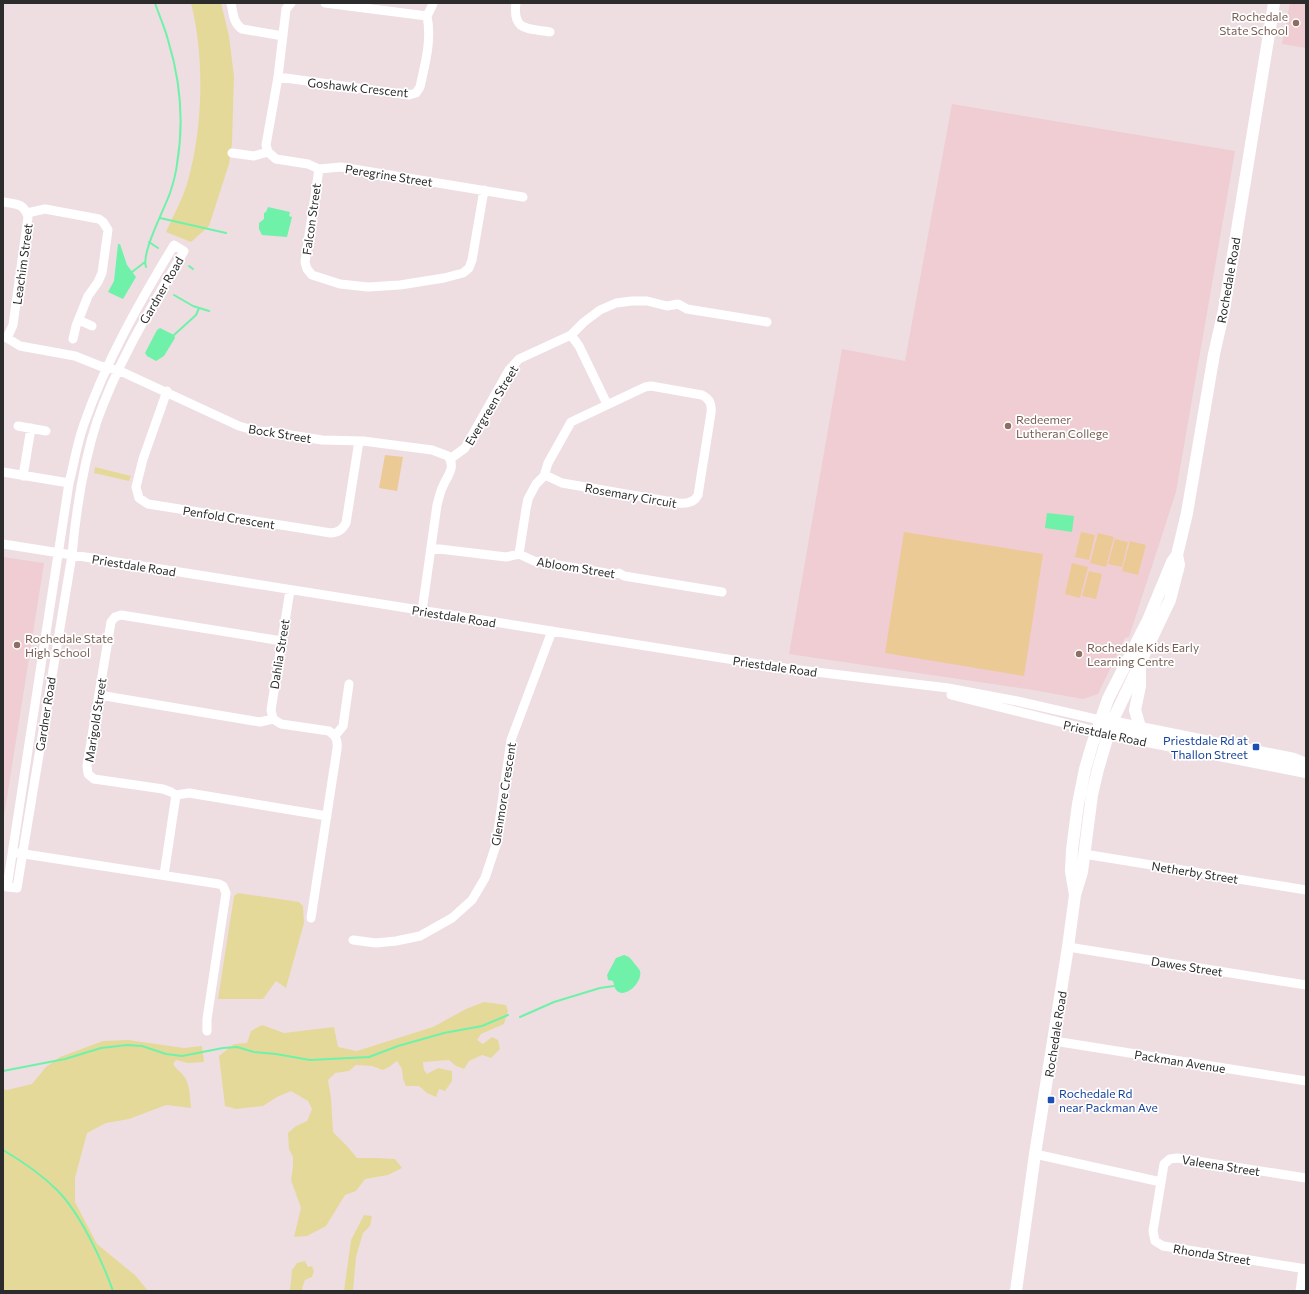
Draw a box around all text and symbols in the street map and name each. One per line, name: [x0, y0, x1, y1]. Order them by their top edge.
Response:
place label: Rochedale State School: [1219, 9, 1288, 37]
marker: Rochedale State School: [1291, 18, 1301, 28]
street label: Goshawk Crescent: [307, 75, 409, 99]
street label: Peregrine Street: [344, 161, 434, 189]
street label: Falcon Street: [299, 182, 323, 256]
street label: Leachim Street: [9, 222, 35, 306]
street label: Rochedale Road: [1214, 236, 1242, 324]
street label: Gardner Road: [136, 254, 186, 326]
street label: Evergreen Street: [462, 362, 520, 448]
place label: Redeemer Lutheran College: [1016, 412, 1108, 440]
street label: Bock Street: [248, 421, 313, 445]
marker: Redeemer Lutheran College: [1003, 421, 1013, 431]
street label: Rosemary Circuit: [584, 480, 678, 510]
street label: Penfold Crescent: [182, 503, 276, 531]
street label: Priestdale Road: [91, 551, 177, 579]
street label: Abloom Street: [536, 554, 616, 580]
street label: Priestdale Road: [411, 602, 497, 630]
street label: Dahlia Street: [267, 618, 291, 690]
place label: Rochedale State High School: [25, 631, 113, 659]
marker: Rochedale State High School: [12, 640, 22, 650]
place label: Rochedale Kids Early Learning Centre: [1087, 640, 1199, 668]
marker: Rochedale Kids Early Learning Centre: [1074, 649, 1084, 659]
street label: Priestdale Road: [732, 653, 818, 679]
street label: Gardner Road: [32, 676, 58, 752]
street label: Marigold Street: [81, 677, 109, 763]
street label: Priestdale Road: [1062, 717, 1148, 749]
place label: Priestdale Rd at Thallon Street: [1163, 733, 1248, 761]
street label: Glenmore Crescent: [488, 741, 518, 847]
marker: Priestdale Rd at Thallon Street: [1251, 742, 1261, 752]
street label: Netherby Street: [1151, 858, 1239, 886]
street label: Dawes Street: [1150, 953, 1224, 979]
street label: Rochedale Road: [1041, 990, 1069, 1078]
street label: Packman Avenue: [1133, 1047, 1227, 1075]
place label: Rochedale Rd near Packman Ave: [1059, 1086, 1158, 1114]
marker: Rochedale Rd near Packman Ave: [1046, 1095, 1056, 1105]
street label: Valeena Street: [1181, 1152, 1261, 1178]
street label: Rhonda Street: [1172, 1241, 1252, 1267]

